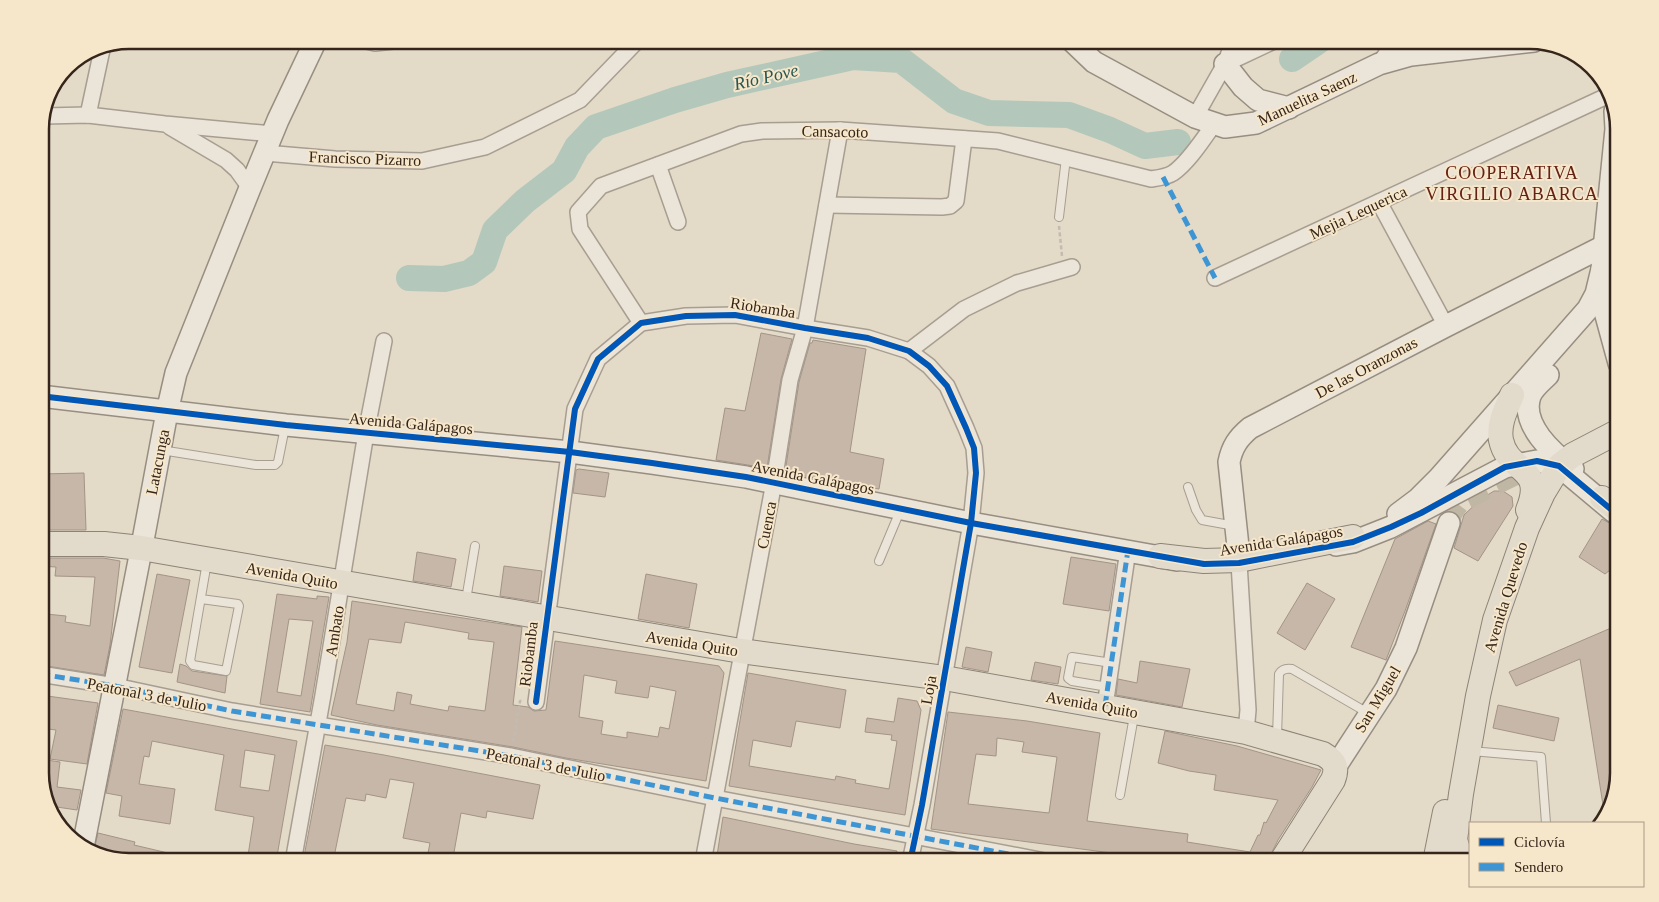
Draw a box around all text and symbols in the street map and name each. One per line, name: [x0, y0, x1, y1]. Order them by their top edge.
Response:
water label: Río Pove: [731, 60, 800, 94]
street label: Manuelita Saenz: [1255, 68, 1359, 129]
street label: Cansacoto: [802, 122, 868, 141]
street label: Francisco Pizarro: [309, 148, 421, 169]
district label: COOPERATIVA VIRGILIO ABARCA: [1425, 163, 1599, 204]
street label: Mejia Lequerica: [1307, 183, 1410, 243]
street label: Riobamba: [729, 294, 797, 321]
street label: De las Oranzonas: [1312, 333, 1420, 401]
street label: Avenida Galápagos: [348, 410, 474, 438]
street label: Latacunga: [143, 428, 173, 497]
street label: Avenida Galápagos: [750, 457, 876, 499]
street label: Cuenca: [754, 500, 779, 550]
street label: Avenida Galápagos: [1218, 522, 1344, 560]
street label: Avenida Quevedo: [1481, 540, 1530, 655]
street label: Avenida Quito: [244, 559, 339, 592]
street label: Ambato: [322, 604, 347, 658]
street label: Riobamba: [516, 620, 541, 688]
street label: Avenida Quito: [644, 628, 739, 659]
street label: San Miguel: [1351, 663, 1405, 736]
street label: Loja: [918, 674, 940, 706]
street label: Peatonal 3 de Julio: [86, 675, 208, 714]
street label: Avenida Quito: [1044, 688, 1139, 721]
street label: Peatonal 3 de Julio: [485, 745, 607, 784]
legend: [1469, 822, 1644, 887]
text: Ciclovía: [1514, 834, 1565, 850]
text: Sendero: [1514, 859, 1563, 875]

